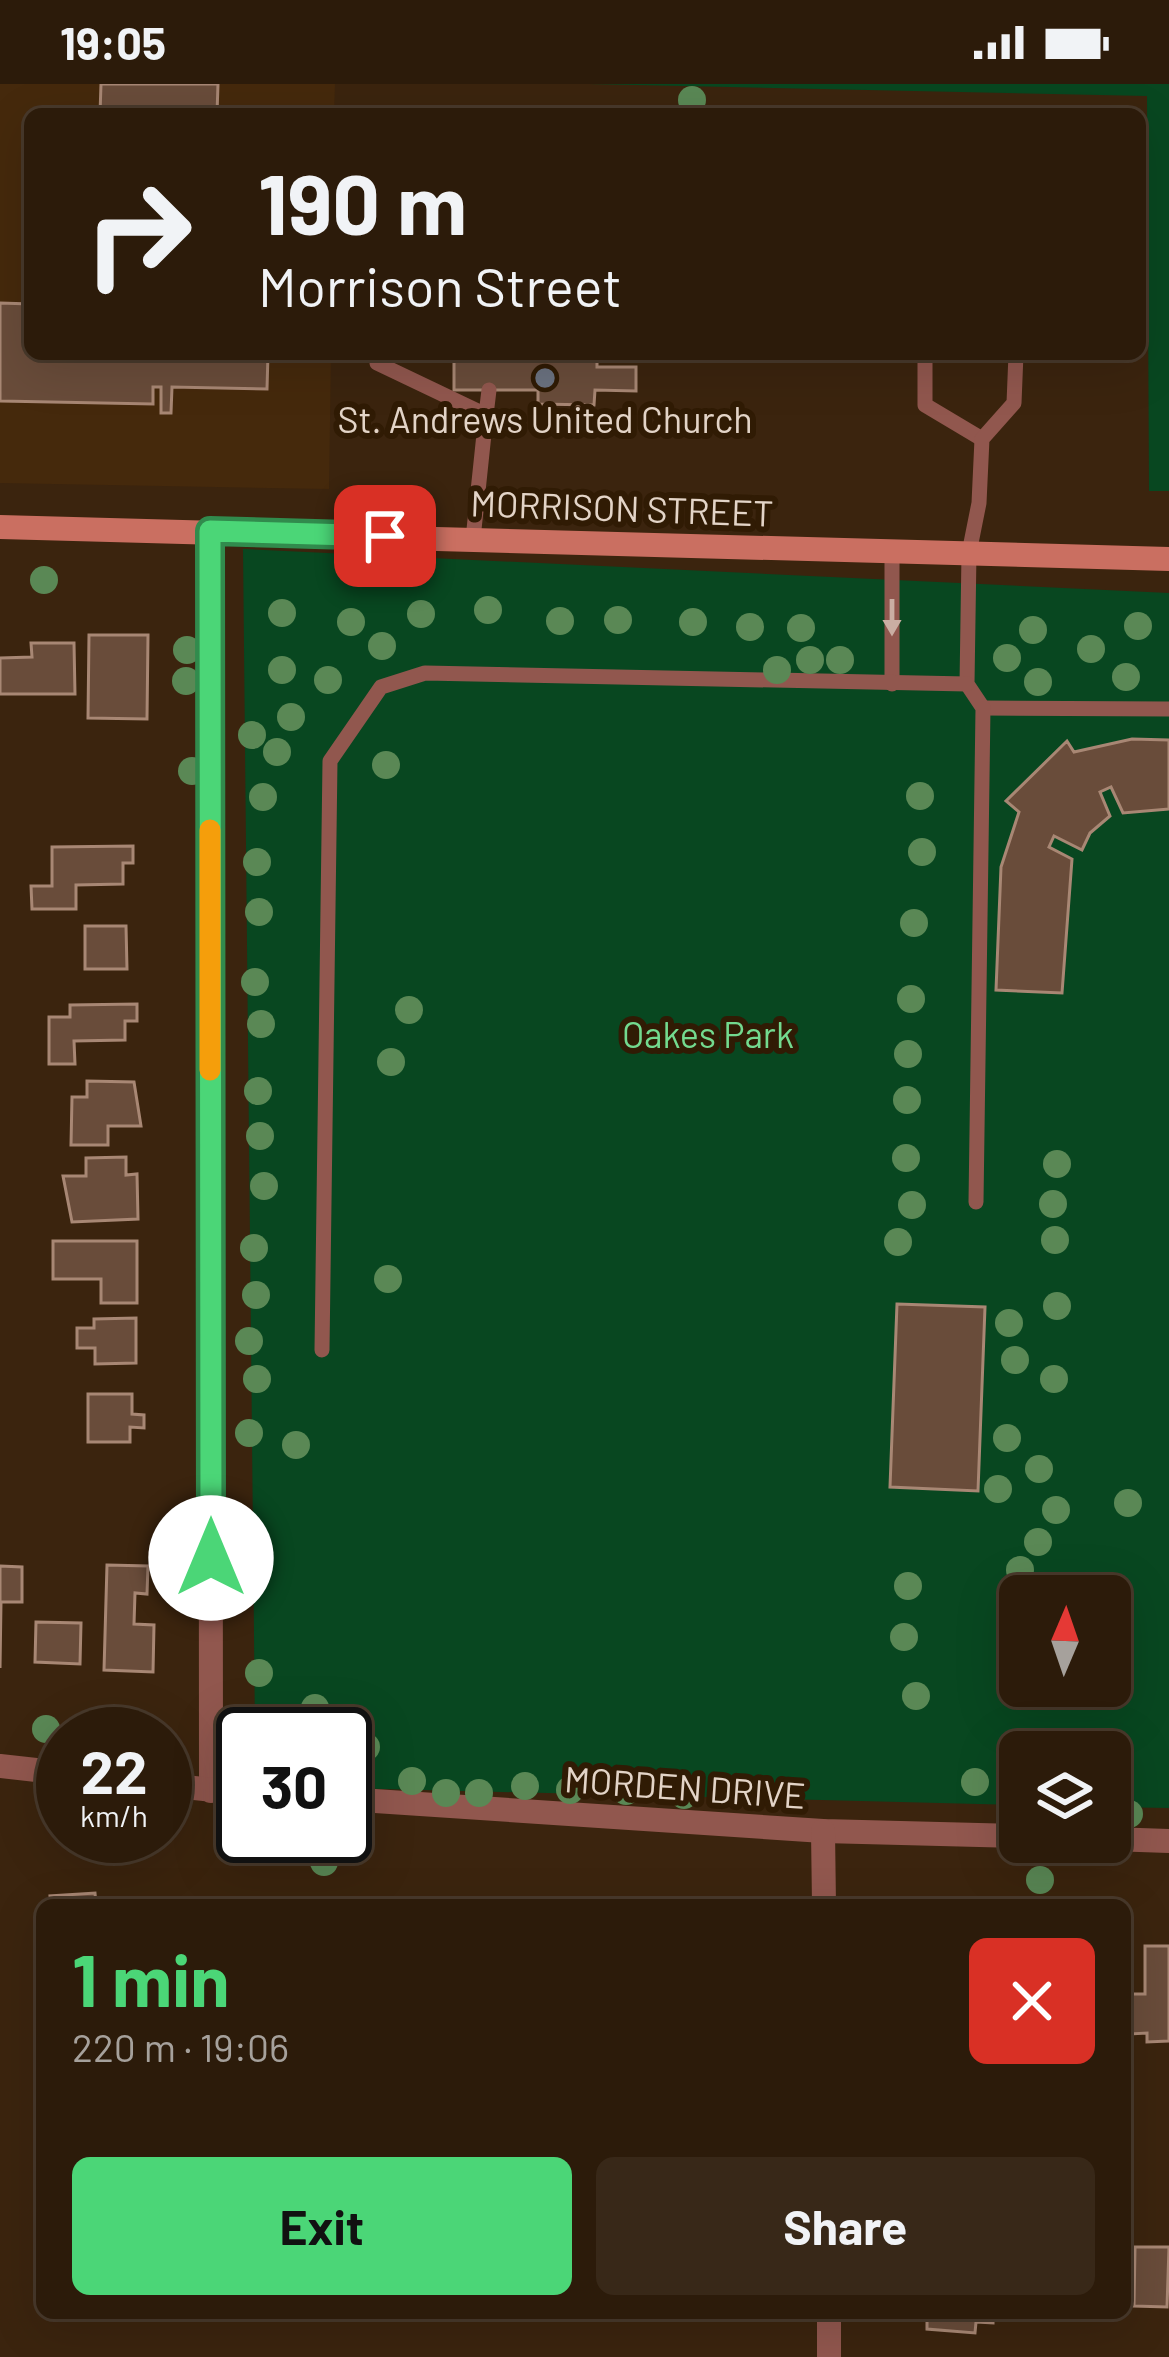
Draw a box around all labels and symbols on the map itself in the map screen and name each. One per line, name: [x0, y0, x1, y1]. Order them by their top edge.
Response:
marker: St. Andrews United Church: [532, 365, 558, 391]
place label: St. Andrews United Church: [337, 397, 753, 440]
street label: MORRISON STREET: [470, 480, 774, 534]
pin: [334, 485, 436, 587]
one-way arrow: [882, 599, 902, 637]
park label: Oakes Park: [622, 1012, 794, 1055]
position arrow: [148, 1495, 274, 1621]
north arrow: [999, 1575, 1131, 1707]
speed limit sign: 30: [216, 1707, 372, 1863]
street label: MORDEN DRIVE: [563, 1756, 807, 1816]

